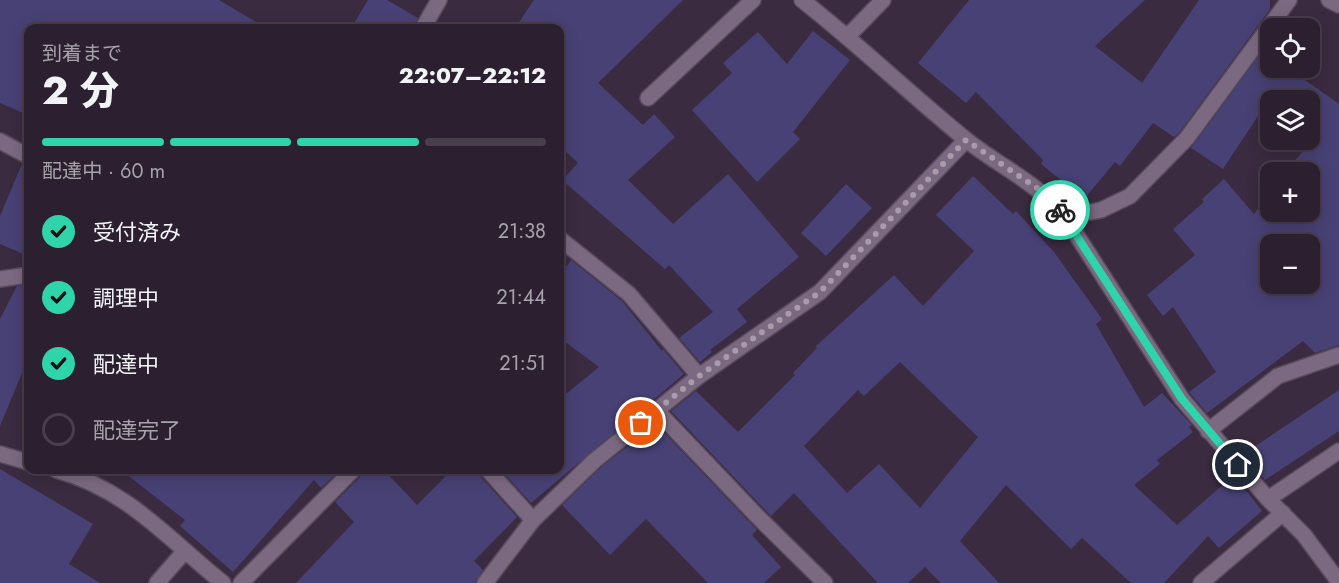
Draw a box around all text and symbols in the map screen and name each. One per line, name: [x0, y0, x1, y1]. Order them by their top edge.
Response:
map controls: [1260, 18, 1320, 294]
button: locate: [1260, 18, 1320, 78]
text: 到着まで: [42, 39, 122, 68]
text: 22:07–22:12: [399, 59, 546, 91]
text: 2 分: [42, 62, 119, 119]
button: layers: [1260, 90, 1320, 150]
text: 配達中 · 60 m: [42, 157, 165, 186]
button: +: [1260, 162, 1320, 222]
courier: [1030, 180, 1090, 240]
icon: bike: [1044, 194, 1077, 227]
icon: check: [42, 215, 75, 248]
text: 受付済み: [93, 216, 181, 248]
text: 21:38: [498, 217, 546, 246]
button: −: [1260, 234, 1320, 294]
icon: check: [42, 281, 75, 314]
text: 調理中: [93, 282, 159, 314]
text: 21:44: [496, 283, 546, 312]
icon: check: [42, 347, 75, 380]
text: 配達中: [93, 348, 159, 380]
text: 21:51: [499, 349, 546, 378]
pin: [615, 397, 666, 448]
icon: bag: [624, 406, 657, 439]
text: 配達完了: [93, 414, 181, 446]
pin: [1212, 439, 1263, 490]
icon: home: [1221, 448, 1254, 481]

